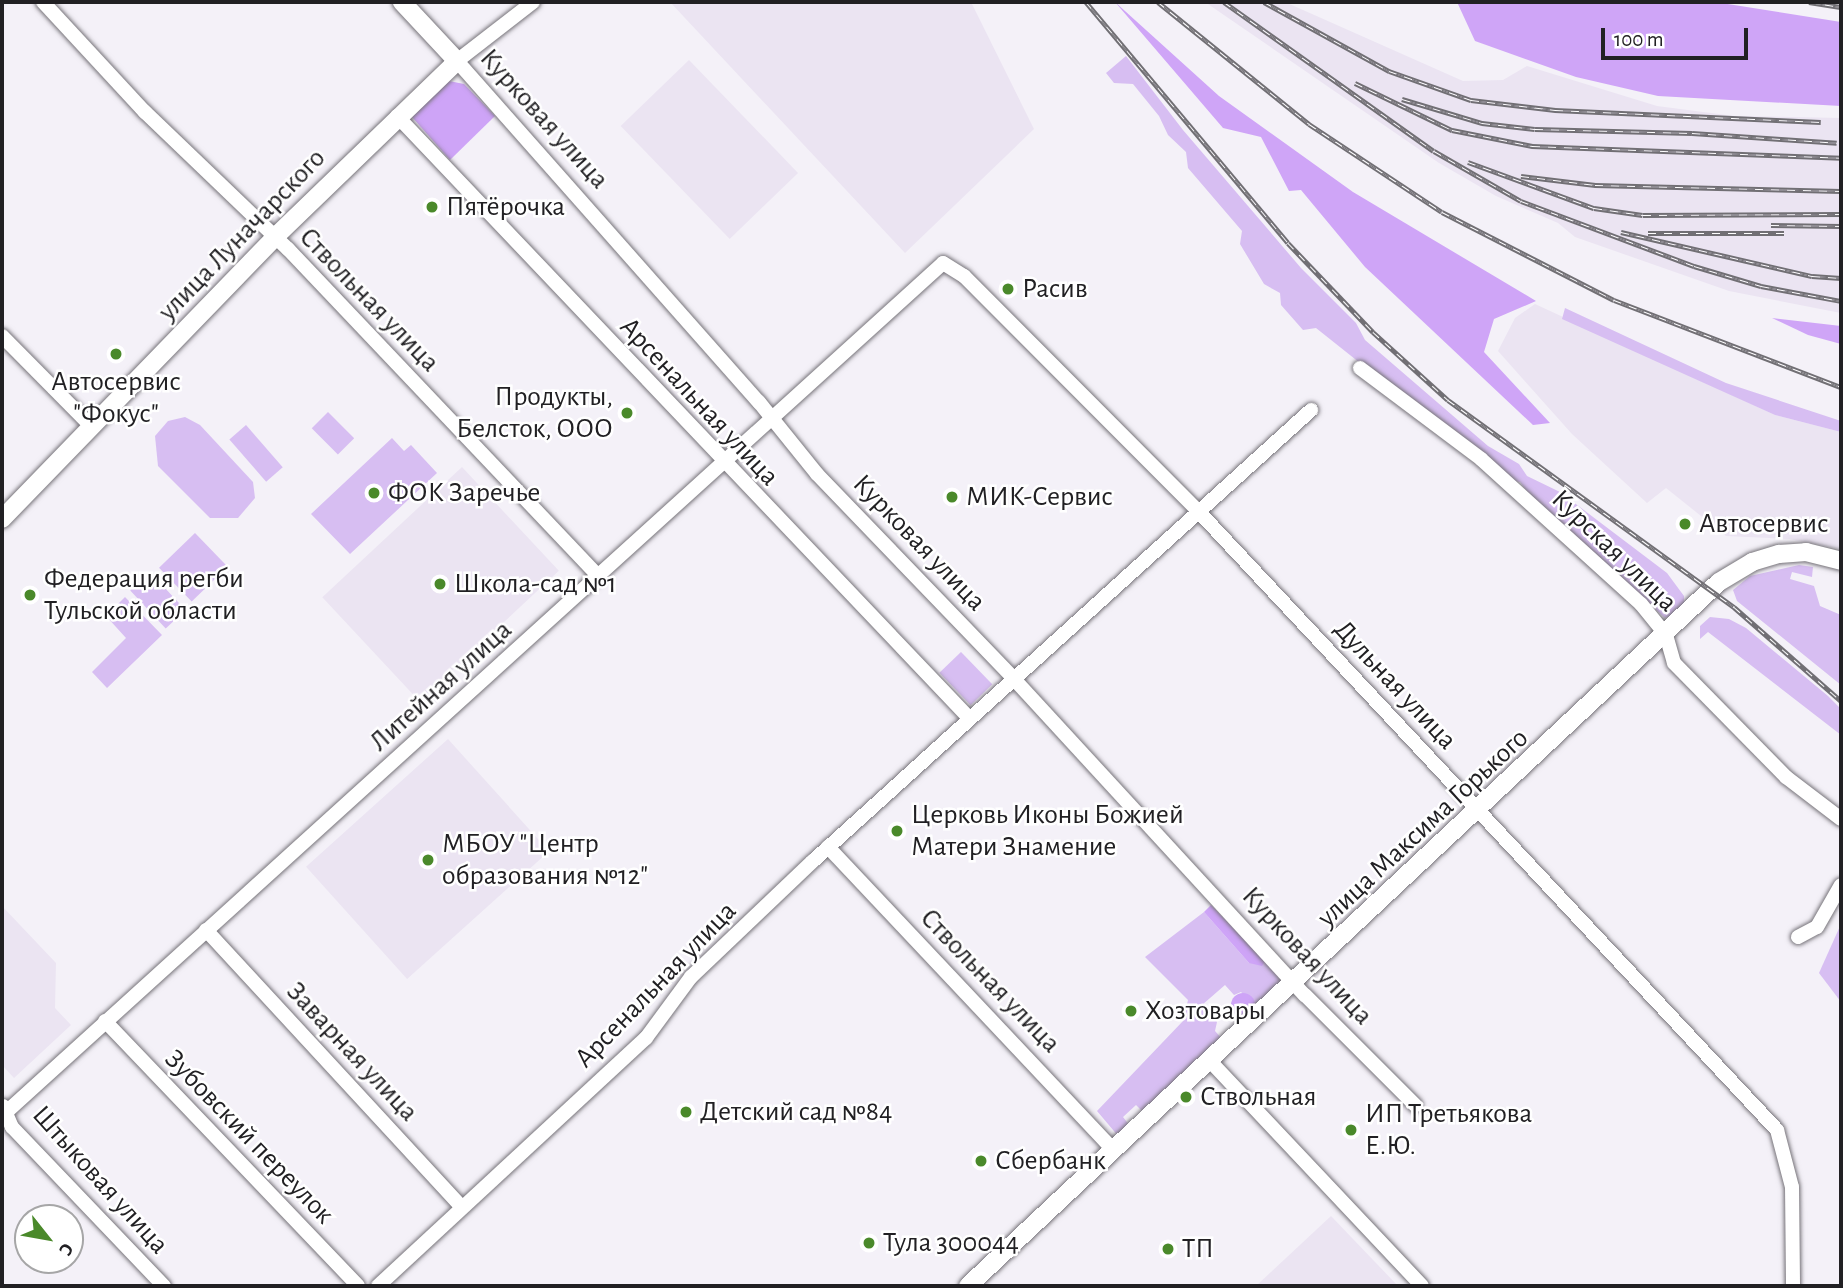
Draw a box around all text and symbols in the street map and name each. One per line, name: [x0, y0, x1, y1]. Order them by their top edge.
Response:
scale bar: [1605, 14, 1752, 58]
text: 100 m: [1614, 29, 1664, 50]
street label: Курковая улица: [472, 42, 616, 196]
street label: улица Луначарского: [151, 142, 333, 328]
place label: Пятёрочка: [446, 190, 565, 224]
marker: Пятёрочка: [424, 199, 440, 215]
street label: Ствольная улица: [292, 221, 446, 379]
place label: Расив: [1022, 272, 1088, 306]
marker: Расив: [1000, 281, 1016, 297]
street label: Арсенальная улица: [612, 311, 786, 493]
marker: Автосервис "Фокус": [108, 346, 124, 362]
place label: Автосервис "Фокус": [51, 365, 181, 431]
place label: Продукты, Белсток, ООО: [456, 380, 613, 446]
marker: Продукты, Белсток, ООО: [619, 405, 635, 421]
street label: Курковая улица: [845, 468, 993, 618]
place label: ФОК Заречье: [388, 476, 540, 510]
place label: МИК-Сервис: [966, 480, 1113, 514]
street label: Курская улица: [1544, 483, 1684, 619]
marker: ФОК Заречье: [366, 485, 382, 501]
marker: МИК-Сервис: [944, 489, 960, 505]
place label: Автосервис: [1699, 507, 1828, 541]
marker: Автосервис: [1677, 516, 1693, 532]
place label: Федерация регби Тульской области: [44, 562, 244, 628]
place label: Школа-сад №1: [454, 567, 617, 601]
marker: Школа-сад №1: [432, 576, 448, 592]
marker: Федерация регби Тульской области: [22, 587, 38, 603]
street label: Литейная улица: [363, 613, 519, 759]
street label: Дульная улица: [1326, 613, 1464, 757]
street label: улица Максима Горького: [1311, 722, 1535, 934]
place label: Церковь Иконы Божией Матери Знамение: [911, 798, 1184, 864]
marker: Церковь Иконы Божией Матери Знамение: [889, 823, 905, 839]
place label: МБОУ "Центр образования №12": [442, 827, 648, 893]
marker: МБОУ "Центр образования №12": [420, 852, 436, 868]
street label: Курковая улица: [1234, 880, 1380, 1032]
street label: Арсенальная улица: [568, 895, 744, 1075]
street label: Ствольная улица: [913, 902, 1067, 1060]
street label: Заварная улица: [279, 975, 425, 1129]
place label: Хозтовары: [1145, 994, 1266, 1028]
marker: Хозтовары: [1123, 1003, 1139, 1019]
street label: Зубовский переулок: [157, 1043, 341, 1231]
place label: Ствольная: [1200, 1080, 1316, 1114]
marker: Ствольная: [1178, 1089, 1194, 1105]
place label: Детский сад №84: [700, 1095, 893, 1129]
place label: ИП Третьякова Е.Ю.: [1365, 1097, 1532, 1163]
street label: Штыковая улица: [25, 1099, 175, 1261]
marker: Детский сад №84: [678, 1104, 694, 1120]
marker: ИП Третьякова Е.Ю.: [1343, 1122, 1359, 1138]
place label: Сбербанк: [995, 1144, 1106, 1178]
marker: Сбербанк: [973, 1153, 989, 1169]
north arrow: [14, 1204, 84, 1274]
place label: Тула 300044: [883, 1226, 1019, 1260]
place label: ТП: [1182, 1232, 1214, 1266]
marker: Тула 300044: [861, 1235, 877, 1251]
text: С: [55, 1240, 77, 1258]
marker: ТП: [1160, 1241, 1176, 1257]

